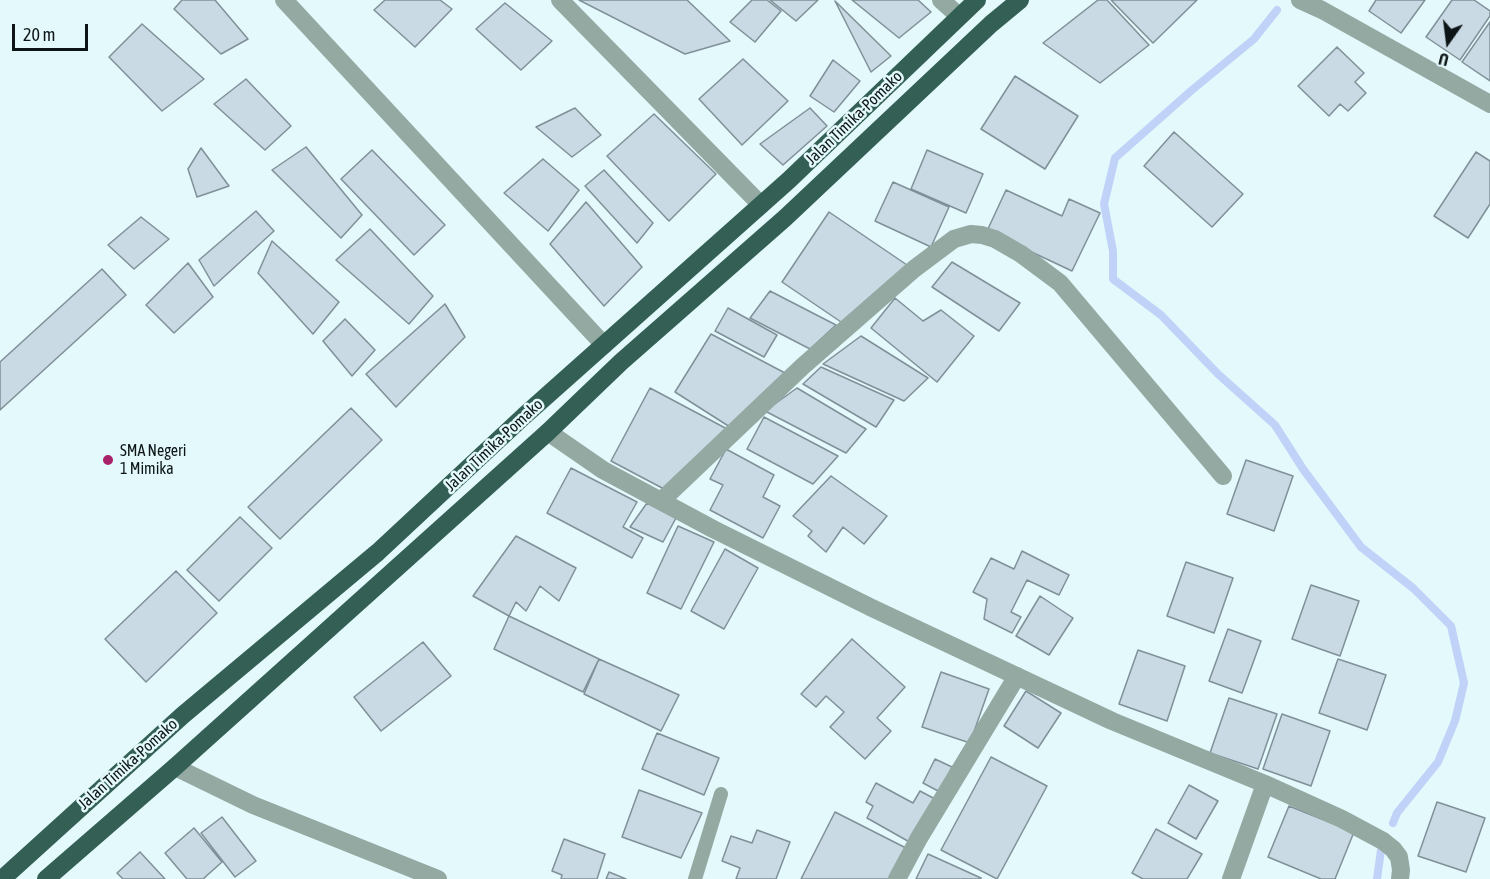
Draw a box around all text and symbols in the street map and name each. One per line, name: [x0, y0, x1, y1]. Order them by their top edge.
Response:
scale bar: [15, 12, 92, 50]
north arrow: [1418, 12, 1478, 72]
text: 20 m: [23, 24, 55, 45]
text: U: [1437, 50, 1450, 69]
street label: Jalan Timika-Pomako: [802, 67, 906, 169]
street label: Jalan Timika-Pomako: [441, 395, 547, 495]
place label: SMA Negeri 1 Mimika: [120, 441, 186, 479]
marker: SMA Negeri 1 Mimika: [101, 453, 115, 467]
street label: Jalan Timika-Pomako: [75, 714, 181, 814]

